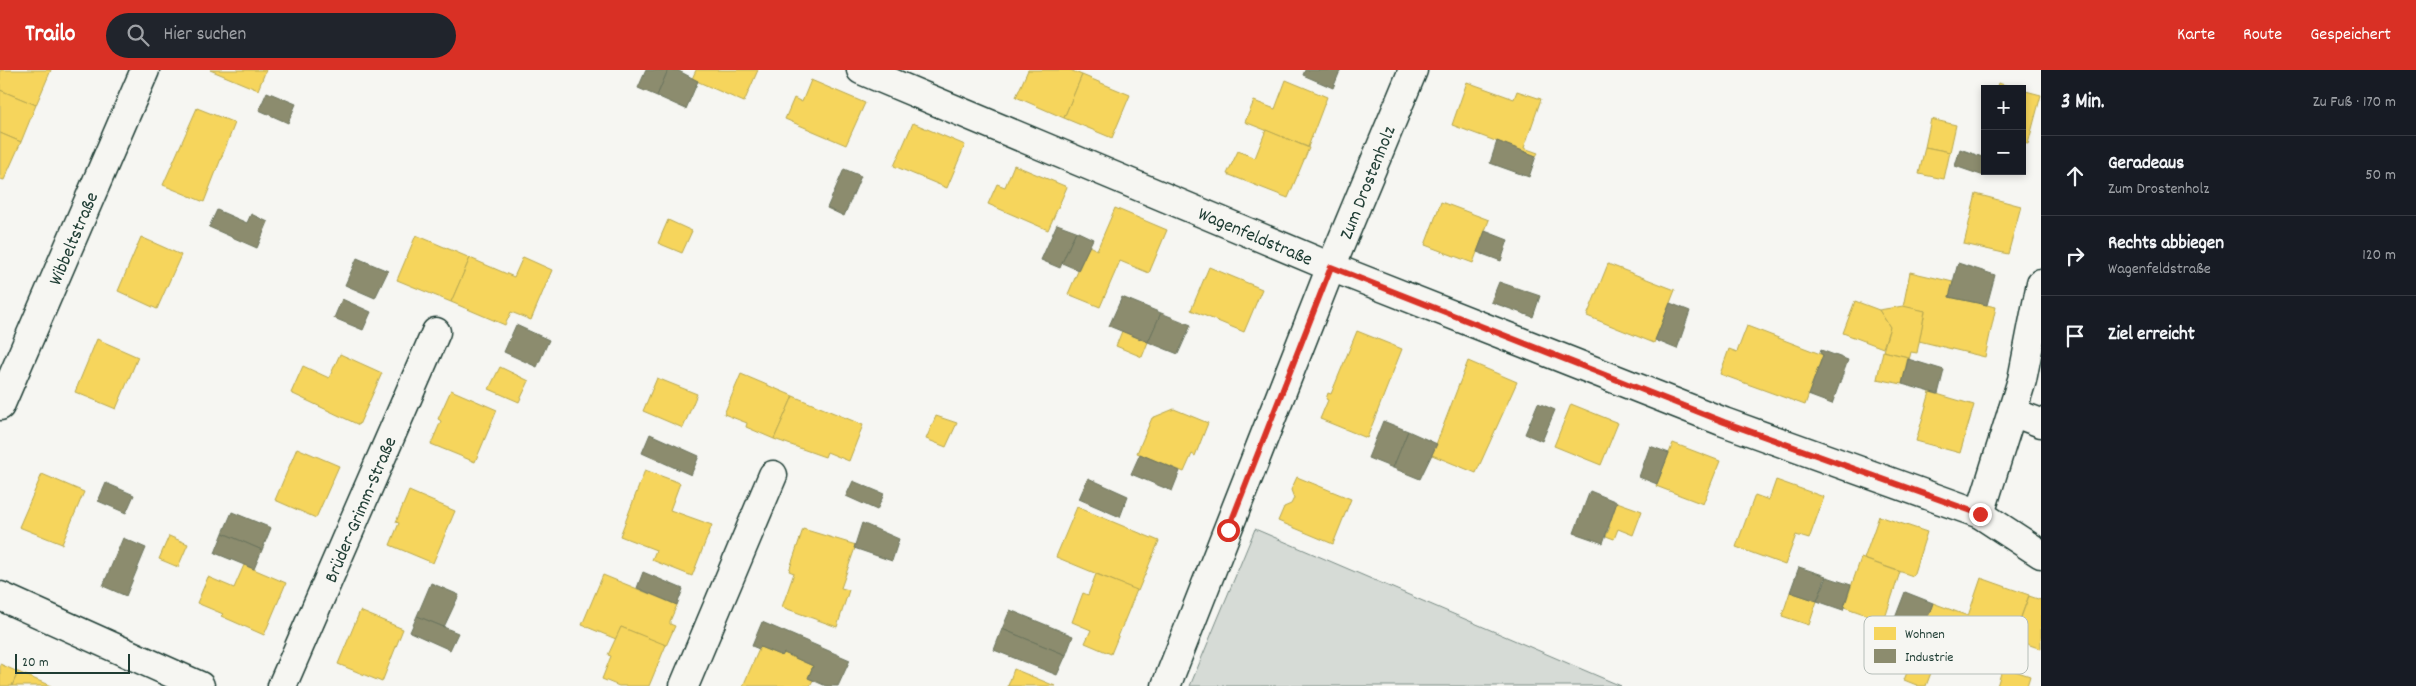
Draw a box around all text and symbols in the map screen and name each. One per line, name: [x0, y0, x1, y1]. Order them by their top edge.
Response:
search box: [106, 13, 456, 58]
text: Trailo: [25, 18, 76, 52]
icon: search: [124, 21, 152, 49]
text: Hier suchen: [164, 22, 246, 49]
text: Karte: [2177, 23, 2215, 48]
text: Route: [2243, 23, 2282, 48]
text: Gespeichert: [2310, 23, 2391, 48]
map controls: [1981, 85, 2026, 175]
button: +: [1981, 85, 2026, 130]
text: 3 Min.: [2061, 88, 2104, 118]
text: Zu Fuß · 170 m: [2313, 91, 2396, 114]
street label: Zum Drostenholz: [1334, 122, 1404, 244]
button: −: [1981, 130, 2026, 175]
text: Geradeaus: [2108, 151, 2184, 178]
icon: ahead: [2061, 162, 2089, 190]
text: 50 m: [2365, 164, 2396, 187]
text: Zum Drostenholz: [2108, 178, 2209, 201]
street label: Wibbeltstraße: [43, 188, 107, 290]
street label: Wagenfeldstraße: [1193, 202, 1316, 275]
text: Rechts abbiegen: [2108, 231, 2224, 258]
icon: right: [2061, 242, 2089, 270]
text: 120 m: [2362, 244, 2396, 267]
text: Wagenfeldstraße: [2108, 258, 2211, 281]
icon: arrive: [2061, 322, 2089, 350]
text: Ziel erreicht: [2108, 322, 2195, 349]
street label: Brüder-Grimm-Straße: [319, 433, 405, 588]
route end: [1969, 503, 1992, 526]
route start: [1217, 519, 1240, 542]
legend: [1864, 616, 2028, 674]
text: Wohnen: [1905, 625, 1945, 645]
text: Industrie: [1905, 648, 1953, 668]
scale bar: [15, 651, 130, 674]
text: 20 m: [22, 653, 49, 673]

